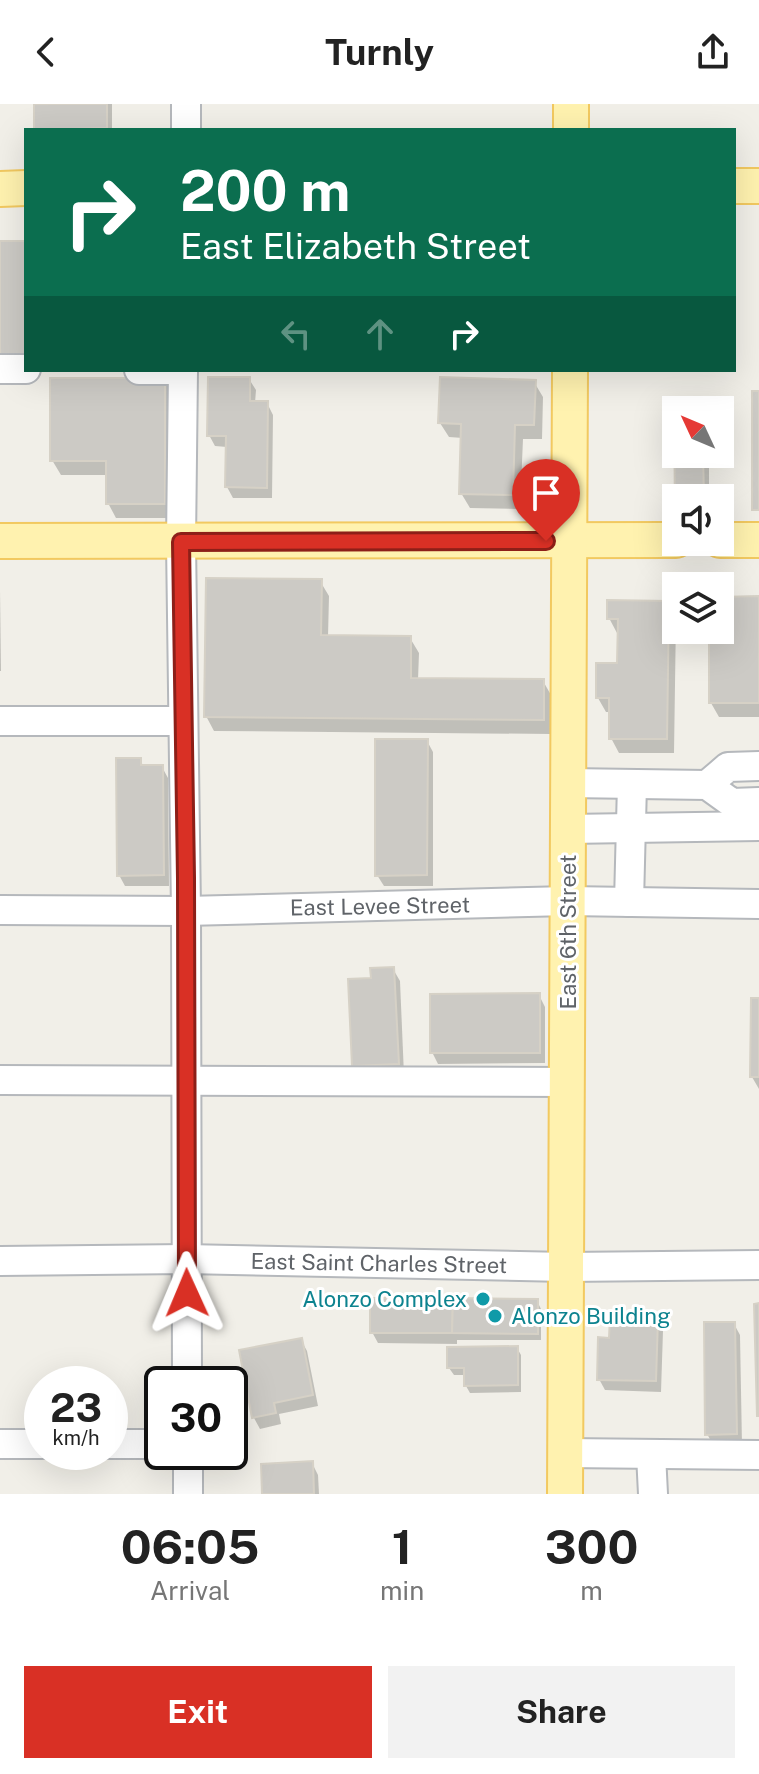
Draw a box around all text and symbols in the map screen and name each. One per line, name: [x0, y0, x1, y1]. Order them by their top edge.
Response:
icon: back: [24, 30, 68, 74]
icon: share: [691, 30, 735, 74]
text: Turnly: [325, 31, 434, 73]
text: 200 m: [180, 158, 350, 224]
icon: right: [48, 160, 152, 264]
text: East Elizabeth Street: [180, 225, 531, 267]
icon: left: [274, 312, 318, 356]
icon: ahead: [358, 312, 402, 356]
icon: right: [442, 312, 486, 356]
north arrow: [662, 396, 734, 468]
map controls: [662, 396, 734, 644]
pin: [512, 459, 580, 541]
icon: arrive: [524, 471, 568, 515]
button: sound: [662, 484, 734, 556]
button: layers: [662, 572, 734, 644]
street label: East 6th Street: [555, 855, 581, 1009]
street label: East Levee Street: [290, 891, 470, 921]
street label: East Saint Charles Street: [250, 1248, 508, 1278]
position arrow: [145, 1251, 229, 1335]
place label: Alonzo Complex: [302, 1286, 467, 1312]
marker: Alonzo Complex: [474, 1290, 492, 1308]
place label: Alonzo Building: [511, 1303, 671, 1329]
marker: Alonzo Building: [486, 1307, 504, 1325]
speed limit sign: 30: [144, 1366, 248, 1470]
text: 23: [50, 1384, 102, 1431]
text: km/h: [52, 1426, 100, 1450]
text: 06:05: [121, 1518, 259, 1575]
text: 1: [392, 1518, 412, 1575]
text: 300: [545, 1518, 638, 1575]
text: Arrival: [150, 1575, 230, 1606]
text: min: [380, 1575, 424, 1606]
text: m: [580, 1575, 603, 1606]
button: Exit: [24, 1666, 372, 1758]
button: Share: [388, 1666, 735, 1758]

